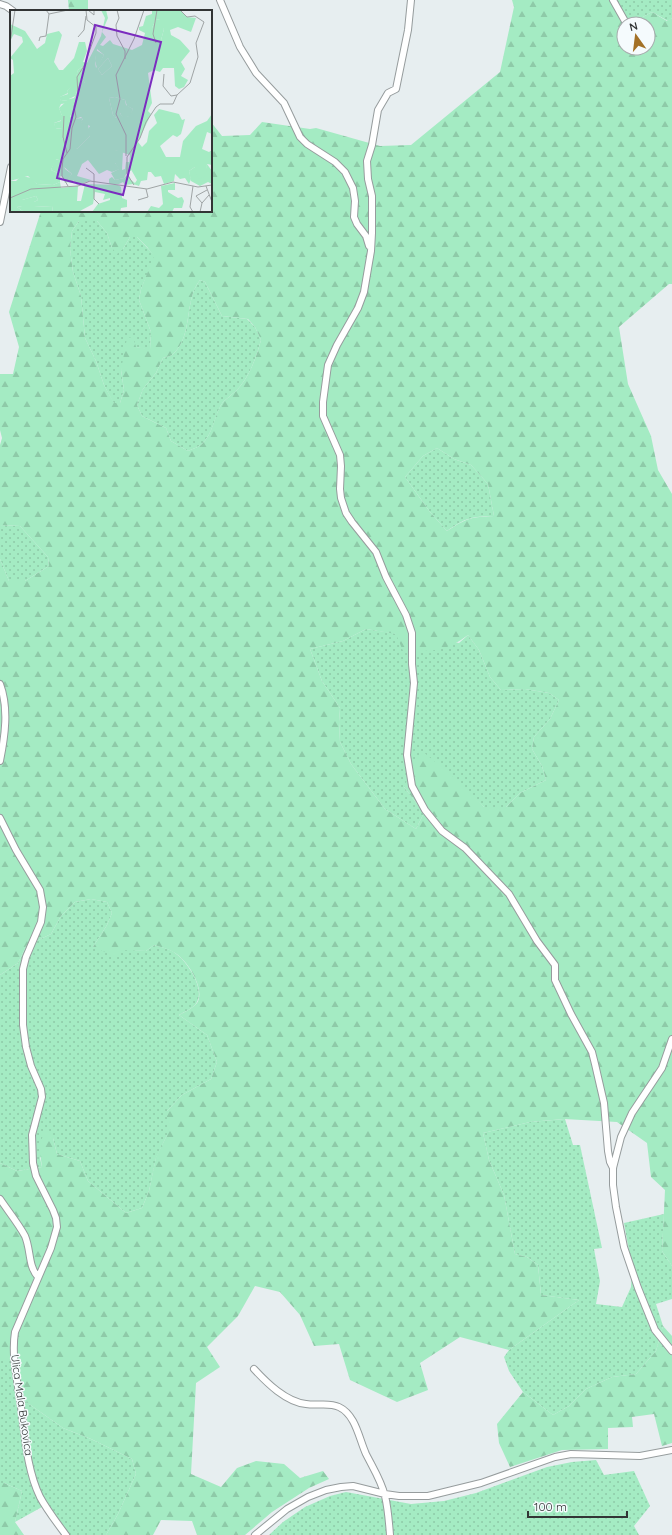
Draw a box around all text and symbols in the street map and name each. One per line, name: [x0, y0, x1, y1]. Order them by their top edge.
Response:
inset map: [10, 10, 212, 212]
north arrow: [616, 16, 656, 56]
text: N: [628, 19, 639, 34]
street label: Ulica Mala Bukovica: [8, 1353, 36, 1457]
scale bar: [528, 1493, 627, 1519]
text: 100 m: [534, 1499, 567, 1514]

